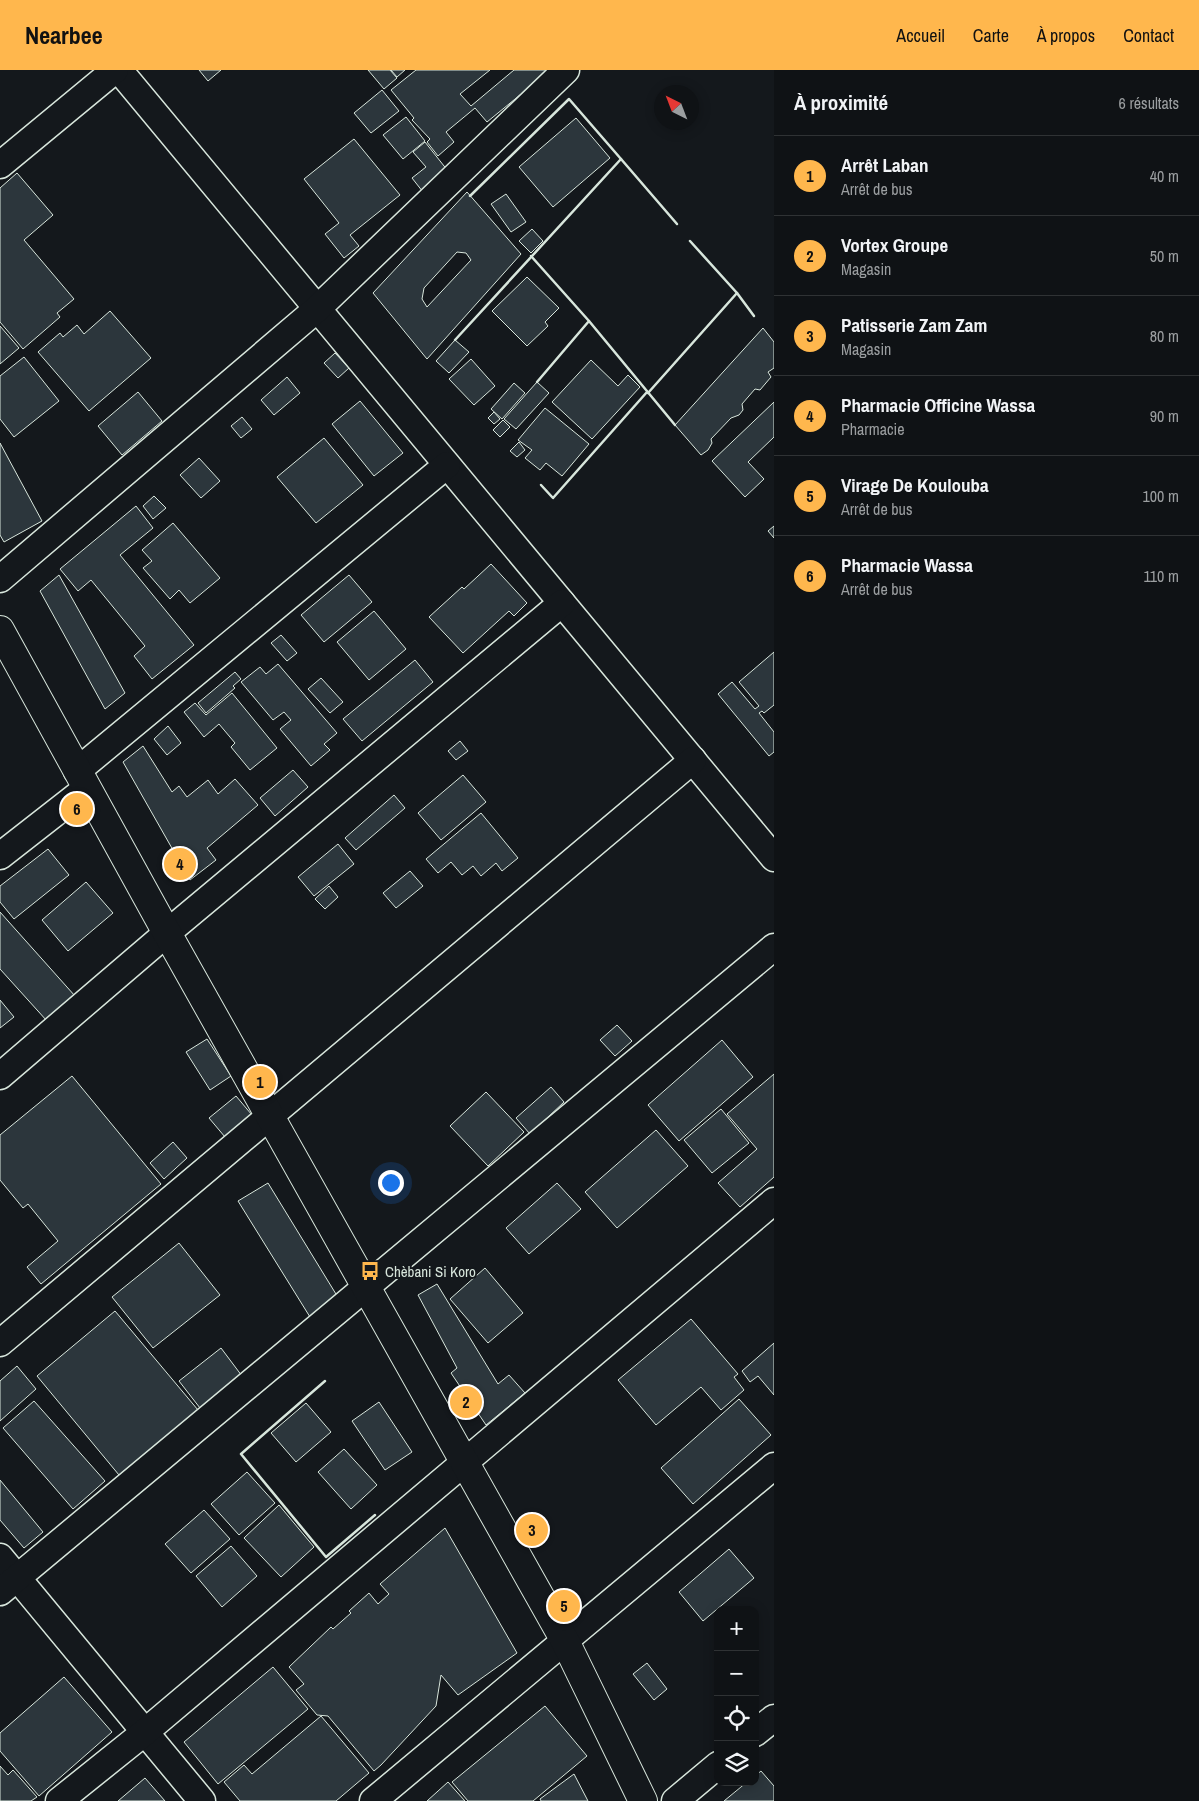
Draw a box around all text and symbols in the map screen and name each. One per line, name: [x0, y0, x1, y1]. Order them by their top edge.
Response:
text: Nearbee: [25, 19, 103, 51]
text: Accueil: [896, 23, 945, 48]
text: Carte: [973, 23, 1009, 48]
text: À propos: [1037, 23, 1095, 48]
text: Contact: [1123, 23, 1174, 48]
north arrow: [654, 85, 699, 130]
text: À proximité: [794, 88, 888, 117]
text: 6 résultats: [1118, 92, 1179, 114]
text: Arrêt Laban: [841, 152, 928, 178]
text: 1: [806, 165, 814, 187]
text: 40 m: [1150, 165, 1179, 187]
text: Arrêt de bus: [841, 178, 912, 200]
text: Vortex Groupe: [841, 232, 948, 258]
text: 2: [806, 245, 814, 267]
text: 50 m: [1150, 245, 1179, 267]
text: Magasin: [841, 258, 891, 280]
text: Patisserie Zam Zam: [841, 312, 987, 338]
text: 3: [806, 325, 814, 347]
text: 80 m: [1150, 325, 1179, 347]
text: Magasin: [841, 338, 891, 360]
text: Pharmacie Officine Wassa: [841, 392, 1035, 418]
text: 4: [806, 405, 814, 427]
text: 90 m: [1150, 405, 1179, 427]
text: Pharmacie: [841, 418, 904, 440]
text: Virage De Koulouba: [841, 472, 989, 498]
text: 5: [806, 485, 814, 507]
text: 100 m: [1143, 485, 1179, 507]
text: Arrêt de bus: [841, 498, 912, 520]
text: Pharmacie Wassa: [841, 552, 973, 578]
text: 6: [806, 565, 814, 587]
text: 110 m: [1143, 565, 1179, 587]
text: Arrêt de bus: [841, 578, 912, 600]
pin: 6: [61, 790, 93, 828]
pin: 4: [164, 845, 196, 883]
pin: 1: [244, 1063, 276, 1101]
your location: [378, 1170, 404, 1196]
bus stop icon: Chèbani Si Koro: [359, 1260, 381, 1282]
place label: Chèbani Si Koro: [385, 1261, 476, 1282]
pin: 2: [450, 1383, 482, 1421]
pin: 3: [516, 1511, 548, 1549]
pin: 5: [548, 1587, 580, 1625]
map controls: [714, 1606, 759, 1786]
button: +: [714, 1606, 759, 1651]
button: −: [714, 1651, 759, 1696]
button: locate: [714, 1696, 759, 1741]
button: layers: [714, 1741, 759, 1786]

